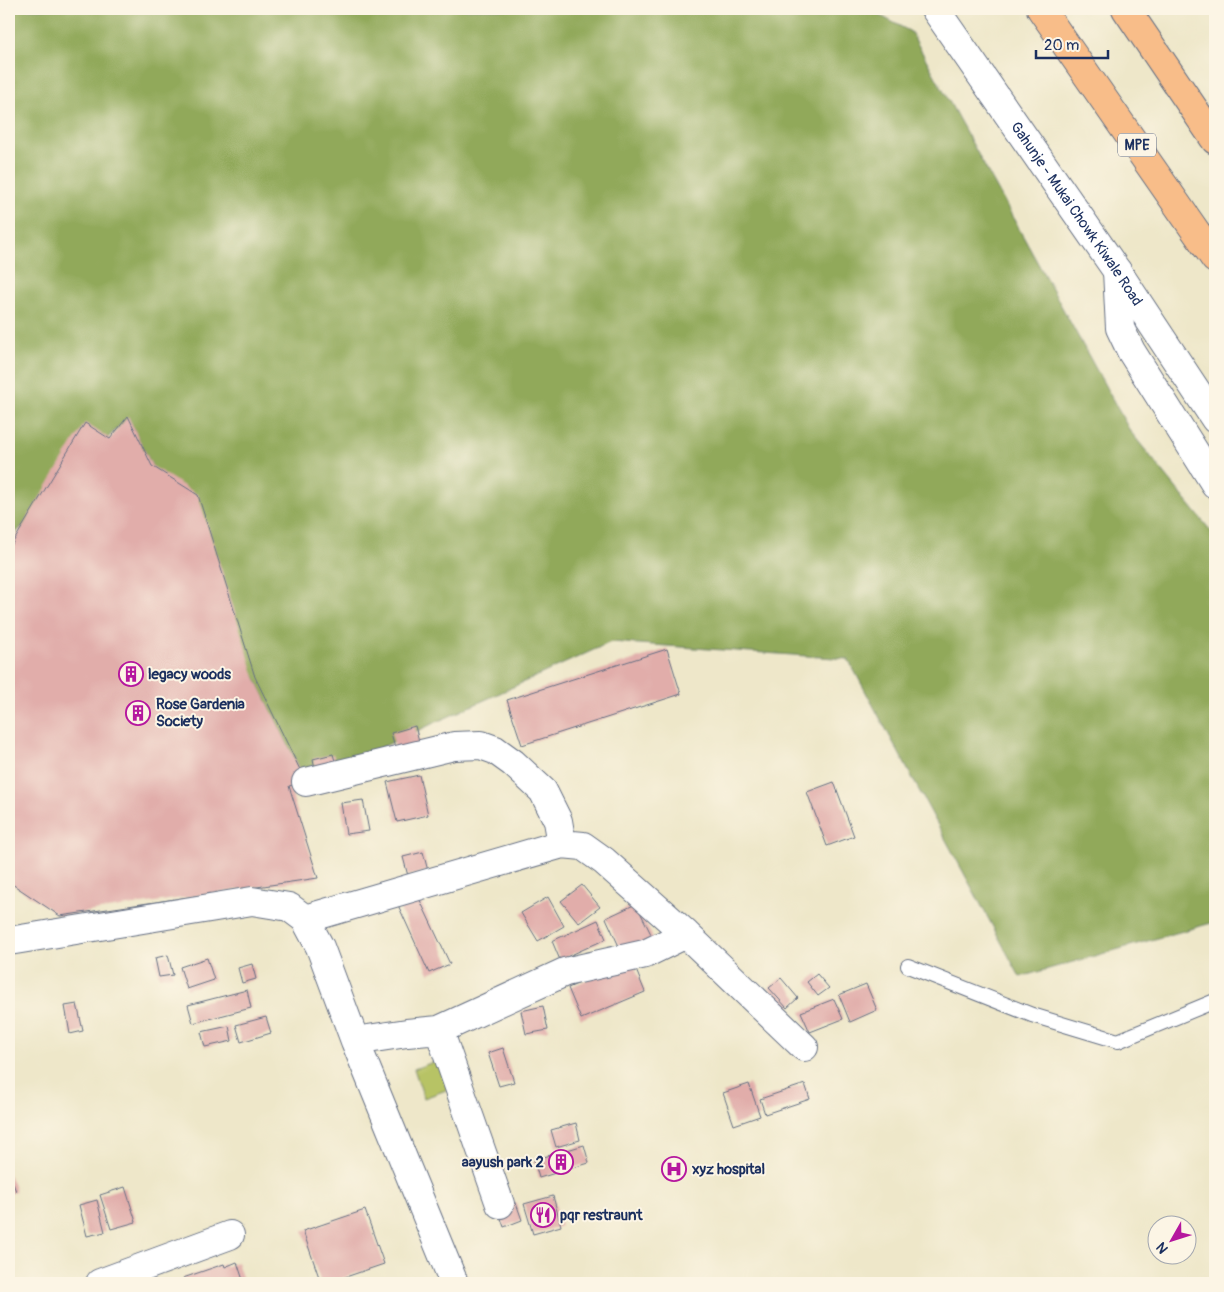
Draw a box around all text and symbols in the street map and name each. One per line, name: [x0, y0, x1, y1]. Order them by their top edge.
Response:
scale bar: [1036, 28, 1109, 60]
text: 20 m: [1044, 36, 1079, 55]
street label: Gahunje - Mukai Chowk Kiwale Road: [1007, 118, 1147, 309]
road number: MPE: [1118, 134, 1156, 156]
building icon: legacy woods: [118, 661, 144, 687]
place label: legacy woods: [148, 665, 231, 684]
place label: Rose Gardenia Society: [156, 695, 245, 731]
building icon: Rose Gardenia Society: [125, 700, 151, 726]
building icon: aayush park 2: [548, 1149, 574, 1175]
place label: aayush park 2: [462, 1153, 544, 1172]
hospital icon: xyz hospital: [661, 1156, 687, 1182]
place label: xyz hospital: [691, 1160, 765, 1179]
restaurant icon: pqr restraunt: [530, 1202, 556, 1228]
place label: pqr restraunt: [560, 1206, 643, 1225]
north arrow: [1146, 1214, 1196, 1264]
text: N: [1153, 1239, 1172, 1257]

